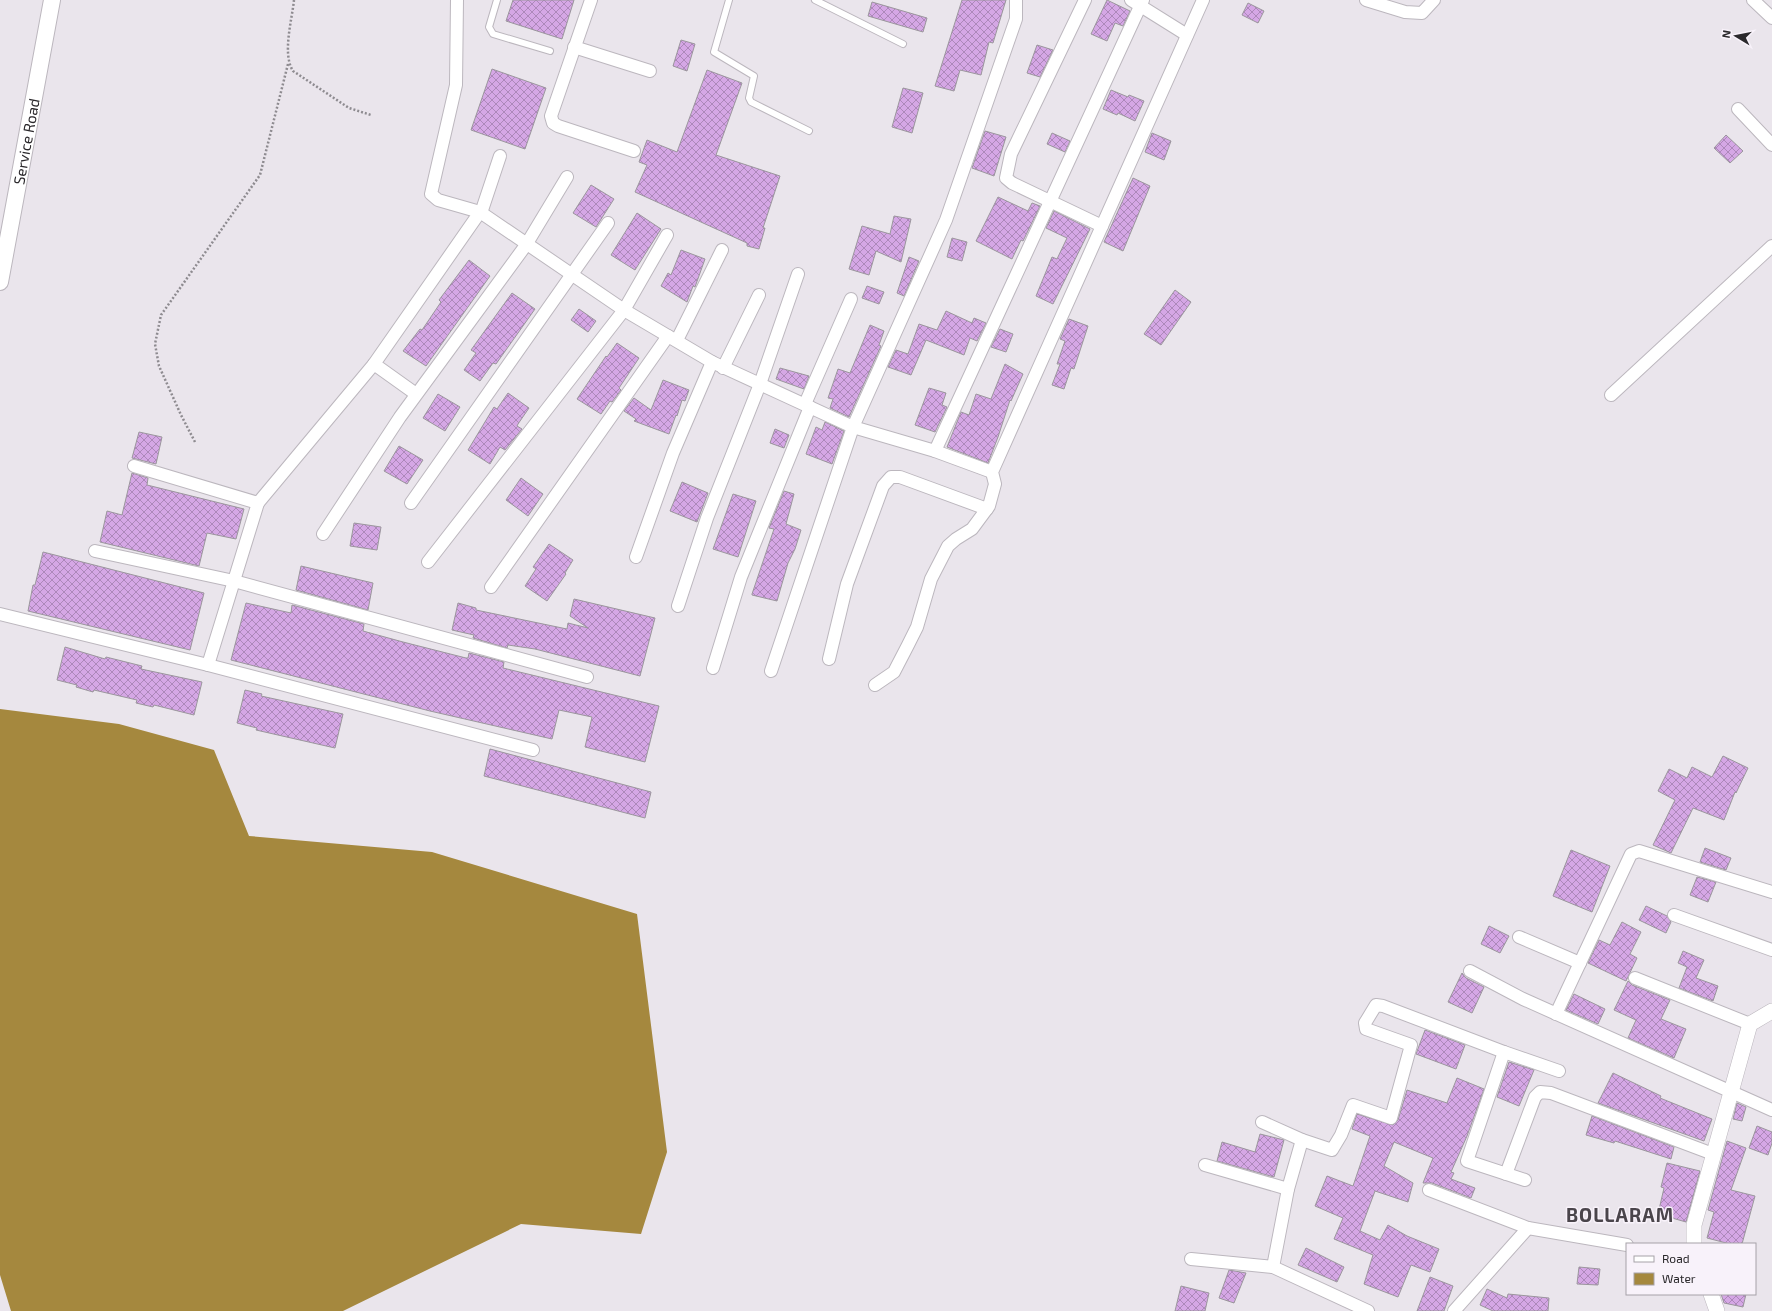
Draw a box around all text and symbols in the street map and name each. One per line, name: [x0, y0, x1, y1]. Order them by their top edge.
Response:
north arrow: [1716, 16, 1756, 56]
text: N: [1719, 29, 1733, 39]
street label: Service Road: [9, 97, 43, 186]
district label: BOLLARAM: [1566, 1203, 1674, 1226]
legend: [1626, 1243, 1756, 1295]
text: Road: [1662, 1251, 1690, 1265]
text: Water: [1662, 1271, 1696, 1285]

